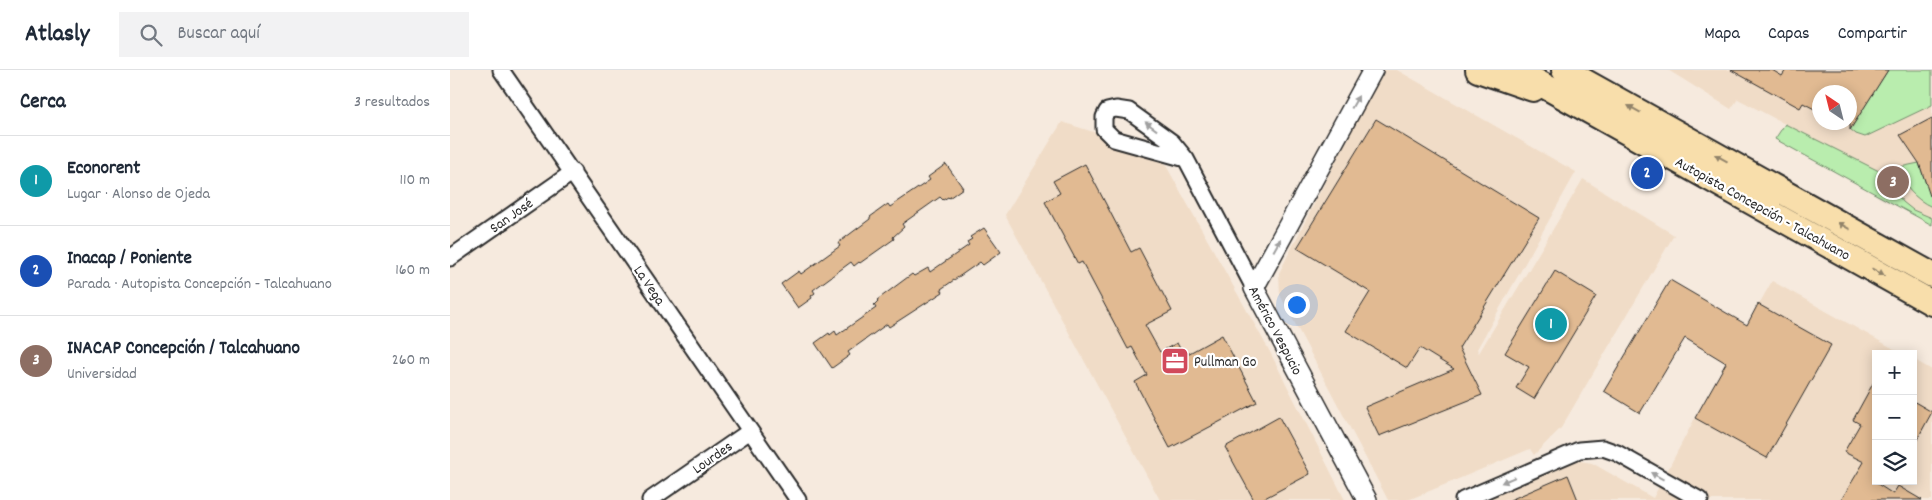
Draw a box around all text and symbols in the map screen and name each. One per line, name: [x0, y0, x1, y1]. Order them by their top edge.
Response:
search box: [119, 12, 469, 57]
text: Atlasly: [25, 18, 89, 52]
icon: search: [137, 21, 165, 49]
text: Buscar aquí: [177, 21, 260, 48]
text: Mapa: [1704, 22, 1740, 47]
text: Capas: [1768, 22, 1810, 47]
text: Compartir: [1838, 22, 1907, 47]
north arrow: [1812, 85, 1857, 130]
text: Cerca: [20, 88, 66, 118]
text: 3 resultados: [354, 91, 430, 114]
one-way arrow: [1351, 96, 1360, 109]
one-way arrow: [1626, 105, 1641, 113]
one-way arrow: [1144, 121, 1158, 131]
street label: Autopista Concepción - Talcahuano: [1670, 152, 1854, 267]
pin: 2: [1631, 154, 1663, 192]
one-way arrow: [1714, 154, 1729, 162]
text: Econorent: [67, 156, 140, 183]
pin: 3: [1877, 163, 1909, 201]
text: 1: [34, 169, 38, 192]
text: 110 m: [400, 169, 430, 192]
text: Lugar · Alonso de Ojeda: [67, 183, 210, 206]
street label: San José: [486, 194, 539, 240]
one-way arrow: [1836, 222, 1851, 230]
one-way arrow: [1273, 238, 1282, 252]
text: Inacap / Poniente: [67, 246, 192, 273]
text: 2: [33, 259, 40, 282]
text: 160 m: [395, 259, 430, 282]
street label: La Vega: [627, 262, 670, 311]
one-way arrow: [1871, 268, 1885, 277]
text: Parada · Autopista Concepción - Talcahuano: [67, 273, 332, 296]
street label: Américo Vespucio: [1241, 282, 1307, 380]
your location: [1284, 292, 1310, 318]
pin: 1: [1535, 305, 1567, 343]
text: INACAP Concepción / Talcahuano: [67, 336, 300, 363]
office icon: Pullman Go: [1160, 346, 1190, 376]
text: 3: [32, 349, 40, 372]
text: 260 m: [392, 349, 430, 372]
map controls: [1872, 350, 1917, 485]
button: +: [1872, 350, 1917, 395]
place label: Pullman Go: [1194, 352, 1257, 374]
text: Universidad: [67, 363, 137, 386]
button: −: [1872, 395, 1917, 440]
street label: Lourdes: [688, 437, 738, 480]
button: layers: [1872, 440, 1917, 485]
one-way arrow: [1650, 472, 1665, 480]
one-way arrow: [1501, 477, 1515, 485]

